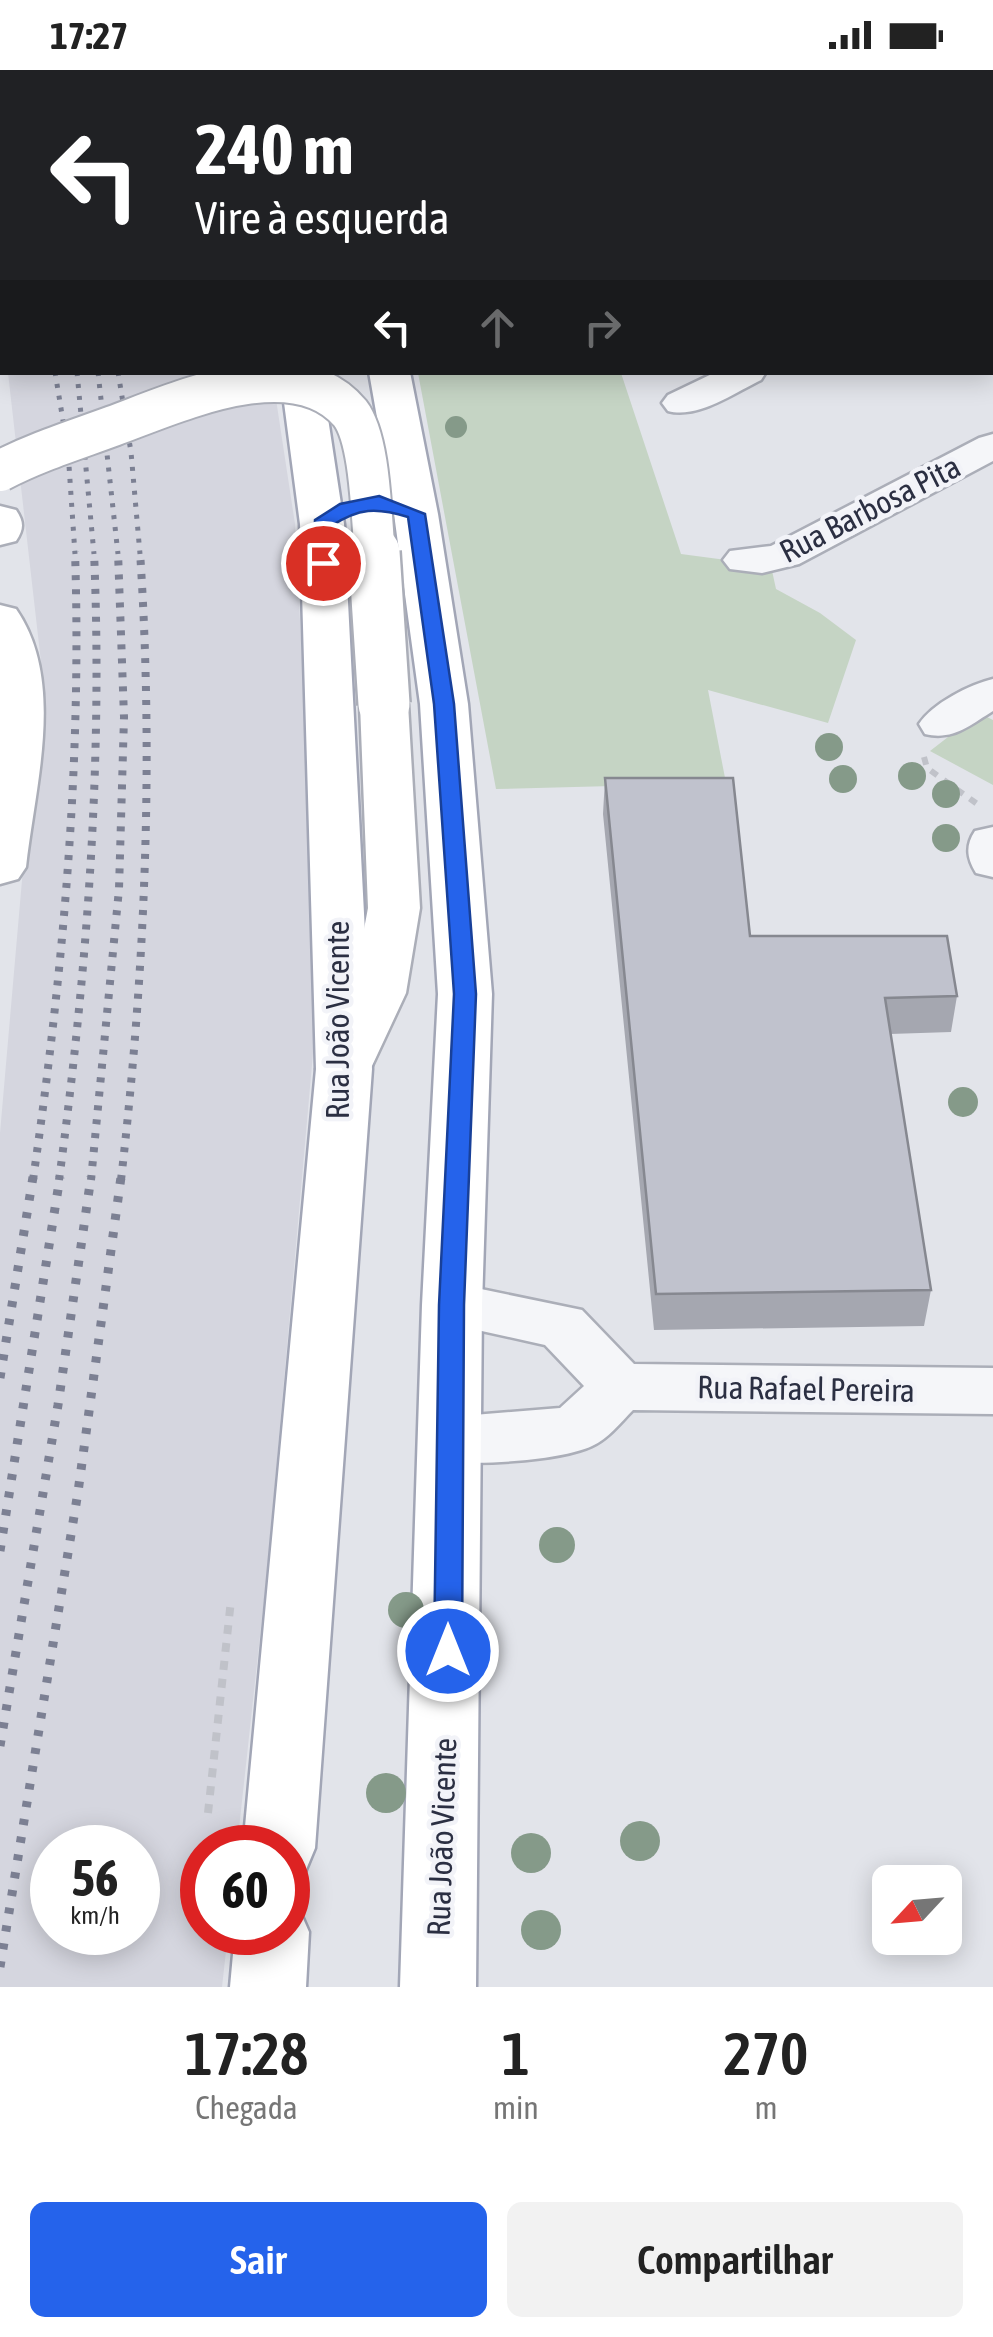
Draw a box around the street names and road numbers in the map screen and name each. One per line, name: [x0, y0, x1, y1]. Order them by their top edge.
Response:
street label: Rua Barbosa Pita: [773, 447, 966, 570]
street label: Rua João Vicente: [319, 921, 356, 1119]
street label: Rua Rafael Pereira: [697, 1368, 915, 1409]
street label: Rua João Vicente: [420, 1737, 463, 1937]

